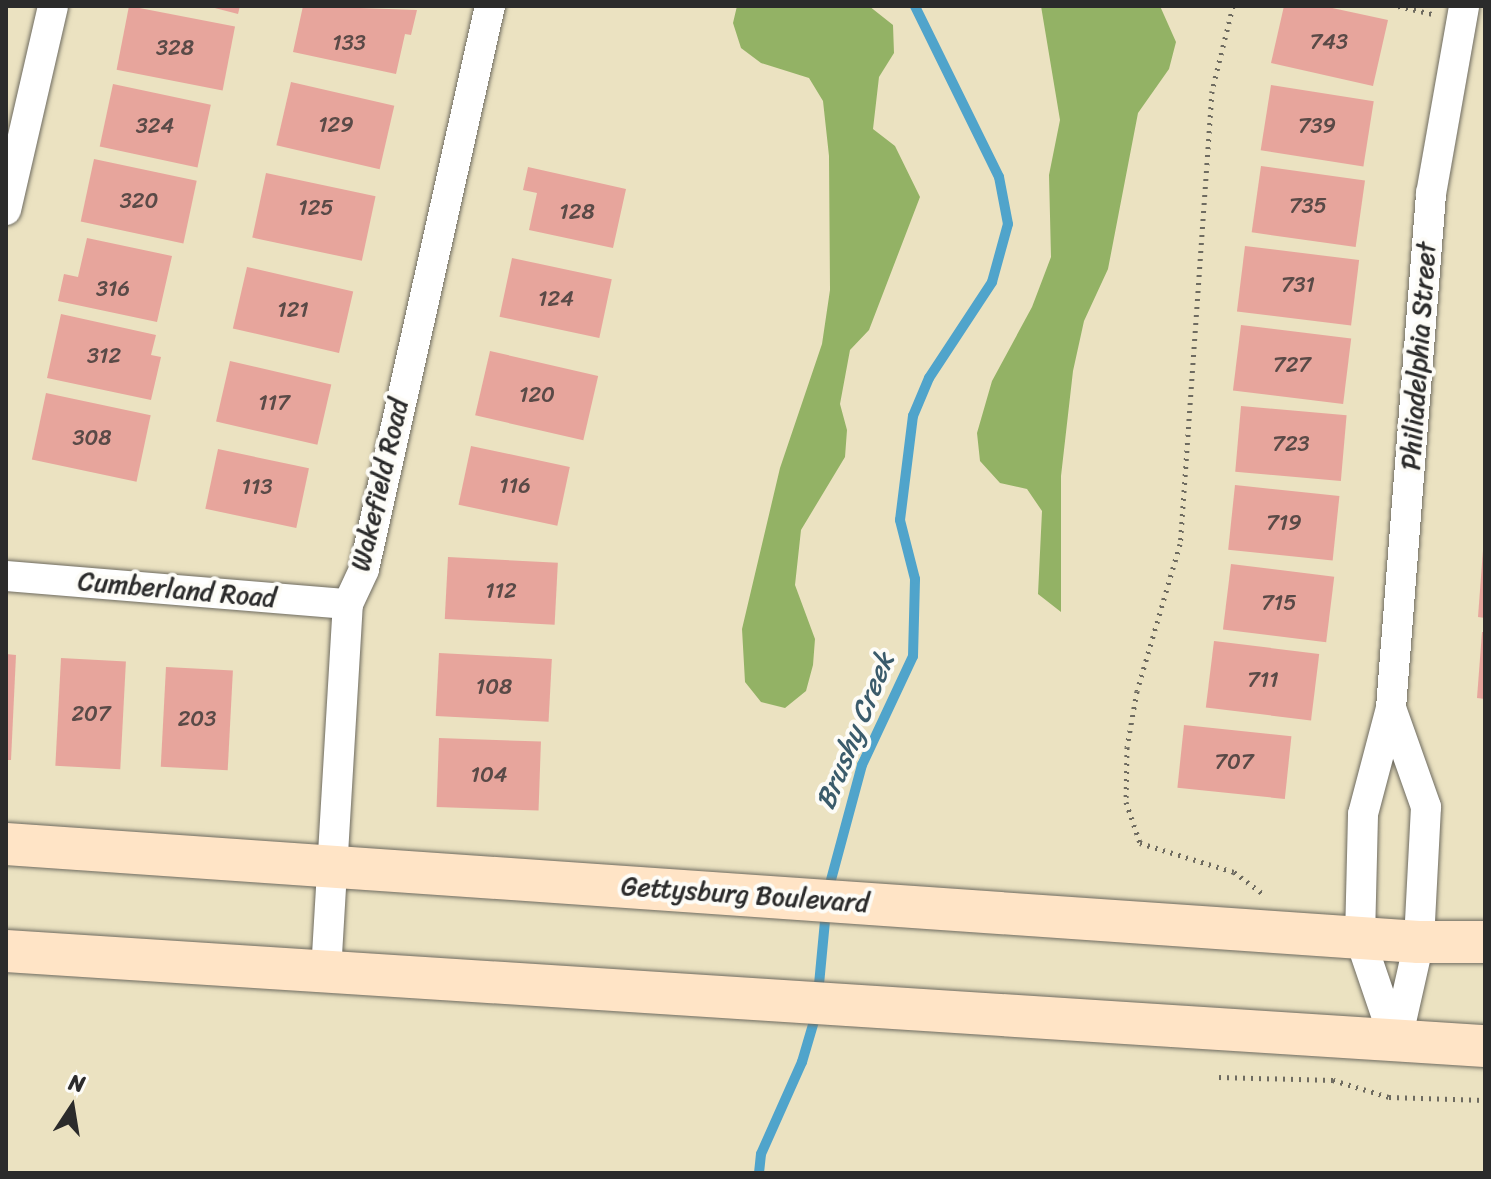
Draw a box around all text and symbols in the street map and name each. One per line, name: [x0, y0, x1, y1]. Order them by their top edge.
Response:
house number: 743: [1310, 29, 1348, 55]
house number: 133: [332, 30, 366, 56]
house number: 328: [156, 35, 194, 61]
house number: 129: [318, 112, 354, 138]
house number: 324: [136, 113, 174, 139]
house number: 739: [1298, 113, 1336, 139]
house number: 320: [120, 188, 158, 214]
house number: 735: [1289, 193, 1327, 219]
house number: 125: [298, 195, 334, 221]
house number: 128: [559, 199, 595, 225]
street label: Philiadelphia Street: [1395, 241, 1443, 471]
house number: 731: [1281, 272, 1315, 298]
house number: 316: [96, 276, 130, 302]
house number: 124: [538, 286, 574, 312]
house number: 121: [277, 297, 309, 323]
house number: 312: [87, 343, 121, 369]
house number: 727: [1273, 352, 1311, 378]
house number: 120: [519, 382, 555, 408]
house number: 117: [258, 390, 290, 416]
street label: Wakefield Road: [345, 396, 415, 574]
house number: 308: [72, 425, 112, 451]
house number: 723: [1272, 431, 1310, 457]
house number: 116: [499, 473, 531, 499]
house number: 113: [242, 474, 272, 500]
house number: 719: [1266, 510, 1302, 536]
street label: Cumberland Road: [77, 566, 277, 614]
house number: 112: [485, 578, 517, 604]
house number: 715: [1261, 590, 1297, 616]
water label: Brushy Creek: [808, 648, 902, 814]
house number: 711: [1247, 667, 1279, 693]
house number: 108: [476, 674, 512, 700]
house number: 207: [71, 701, 111, 727]
house number: 203: [178, 706, 216, 732]
house number: 707: [1214, 749, 1254, 775]
house number: 104: [470, 762, 508, 788]
street label: Gettysburg Boulevard: [620, 871, 870, 919]
text: N: [66, 1062, 89, 1104]
north arrow: [32, 1067, 112, 1147]

